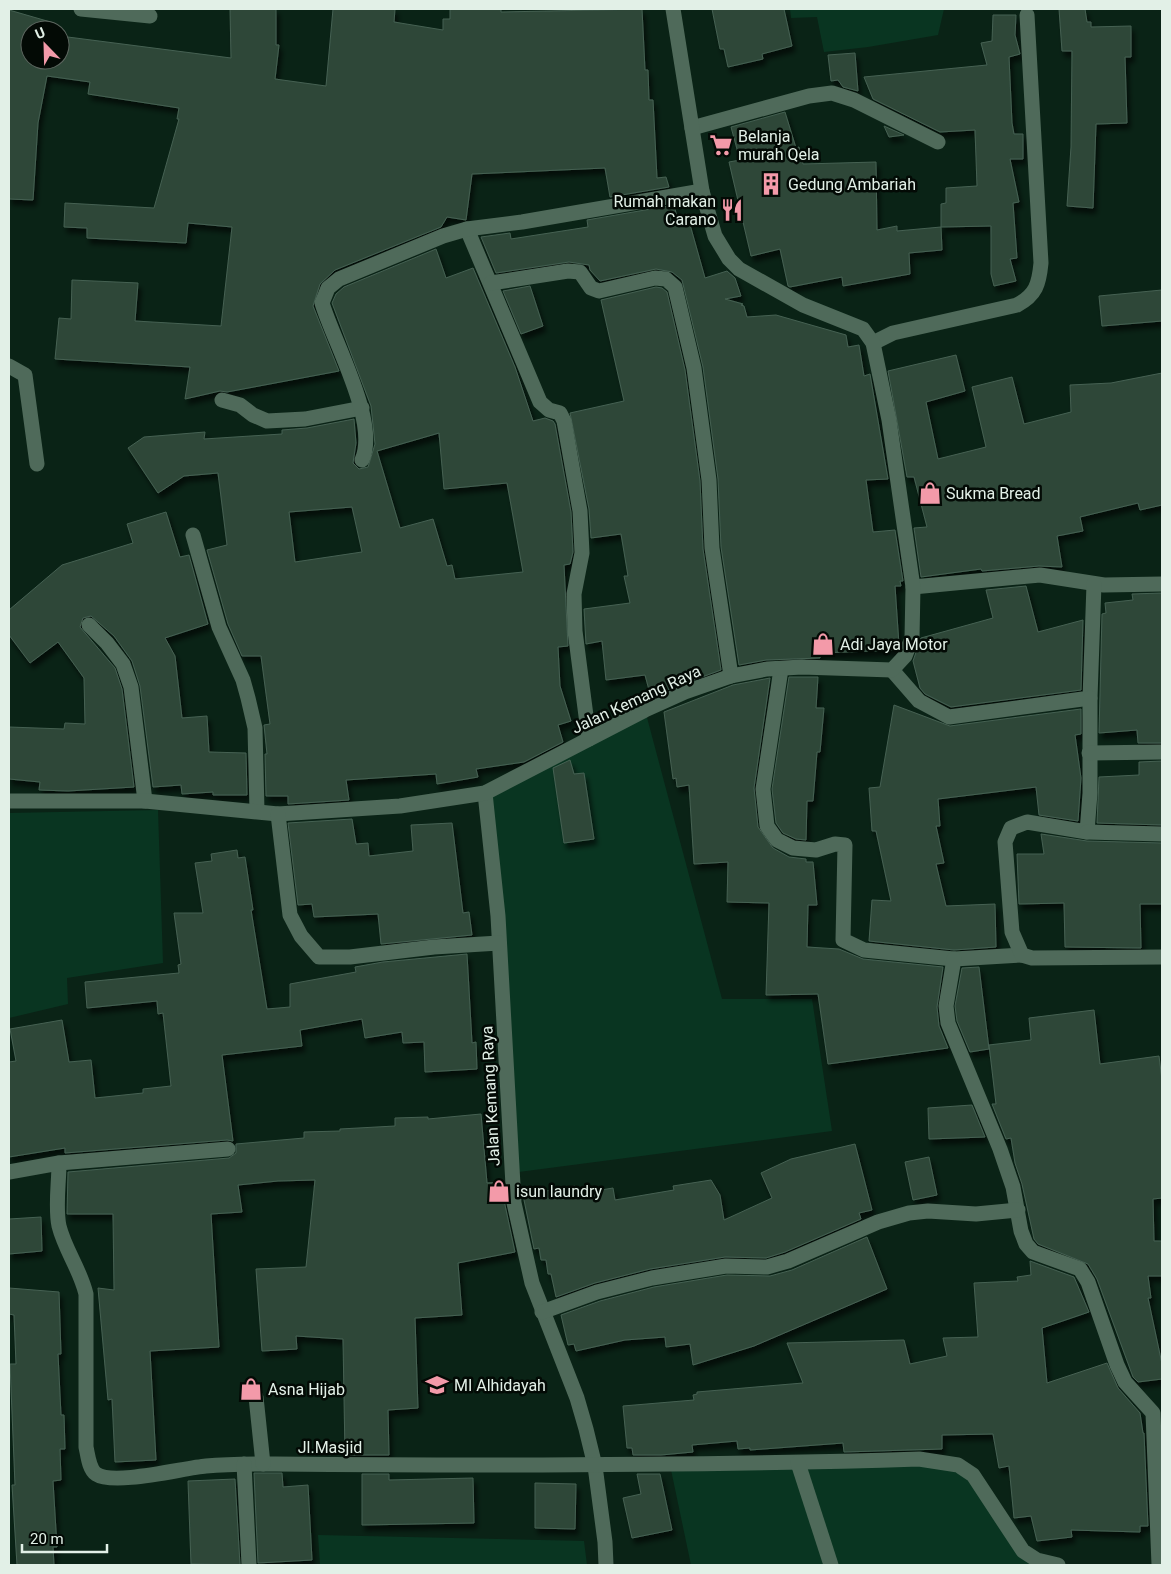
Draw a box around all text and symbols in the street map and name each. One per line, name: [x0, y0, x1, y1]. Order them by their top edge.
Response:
north arrow: [20, 20, 70, 70]
text: U: [33, 24, 47, 42]
place label: Belanja murah Qela: [738, 127, 820, 164]
supermarket icon: Belanja murah Qela: [708, 132, 734, 158]
building icon: Gedung Ambariah: [758, 171, 784, 197]
place label: Gedung Ambariah: [788, 175, 916, 194]
place label: Rumah makan Carano: [613, 192, 716, 229]
restaurant icon: Rumah makan Carano: [719, 197, 745, 223]
shop icon: Sukma Bread: [917, 480, 943, 506]
place label: Sukma Bread: [946, 484, 1041, 503]
shop icon: Adi Jaya Motor: [810, 631, 836, 657]
place label: Adi Jaya Motor: [840, 635, 948, 654]
street label: Jalan Kemang Raya: [569, 661, 704, 738]
street label: Jalan Kemang Raya: [477, 1025, 504, 1167]
shop icon: isun laundry: [486, 1178, 512, 1204]
place label: isun laundry: [516, 1182, 603, 1201]
school or university icon: MI Alhidayah: [424, 1372, 450, 1398]
shop icon: Asna Hijab: [238, 1376, 264, 1402]
place label: MI Alhidayah: [454, 1376, 546, 1395]
place label: Asna Hijab: [268, 1380, 345, 1399]
street label: Jl.Masjid: [298, 1438, 362, 1457]
scale bar: [22, 1522, 108, 1554]
text: 20 m: [30, 1530, 64, 1548]

